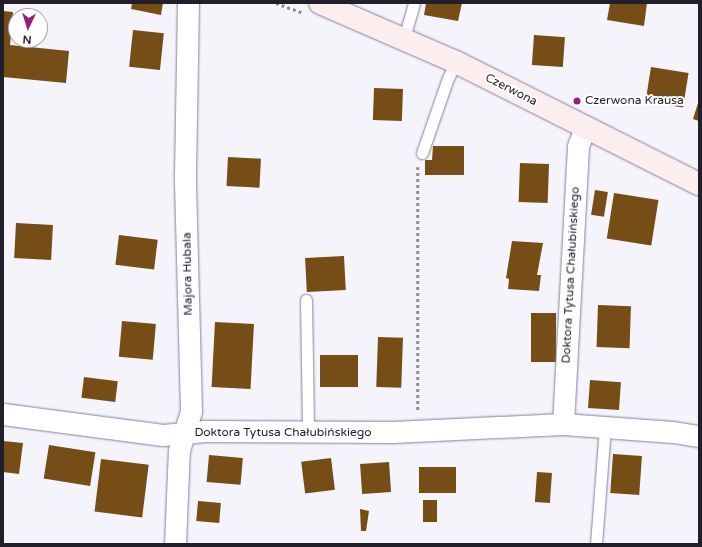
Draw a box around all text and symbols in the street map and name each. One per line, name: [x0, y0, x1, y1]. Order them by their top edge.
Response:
north arrow: [8, 8, 48, 48]
text: N: [22, 33, 32, 46]
street label: Czerwona: [483, 71, 539, 109]
place label: Czerwona Krausa: [585, 94, 684, 108]
marker: Czerwona Krausa: [572, 96, 582, 106]
street label: Doktora Tytusa Chałubińskiego: [559, 186, 583, 364]
street label: Majora Hubala: [180, 232, 196, 316]
street label: Doktora Tytusa Chałubińskiego: [194, 426, 372, 440]

